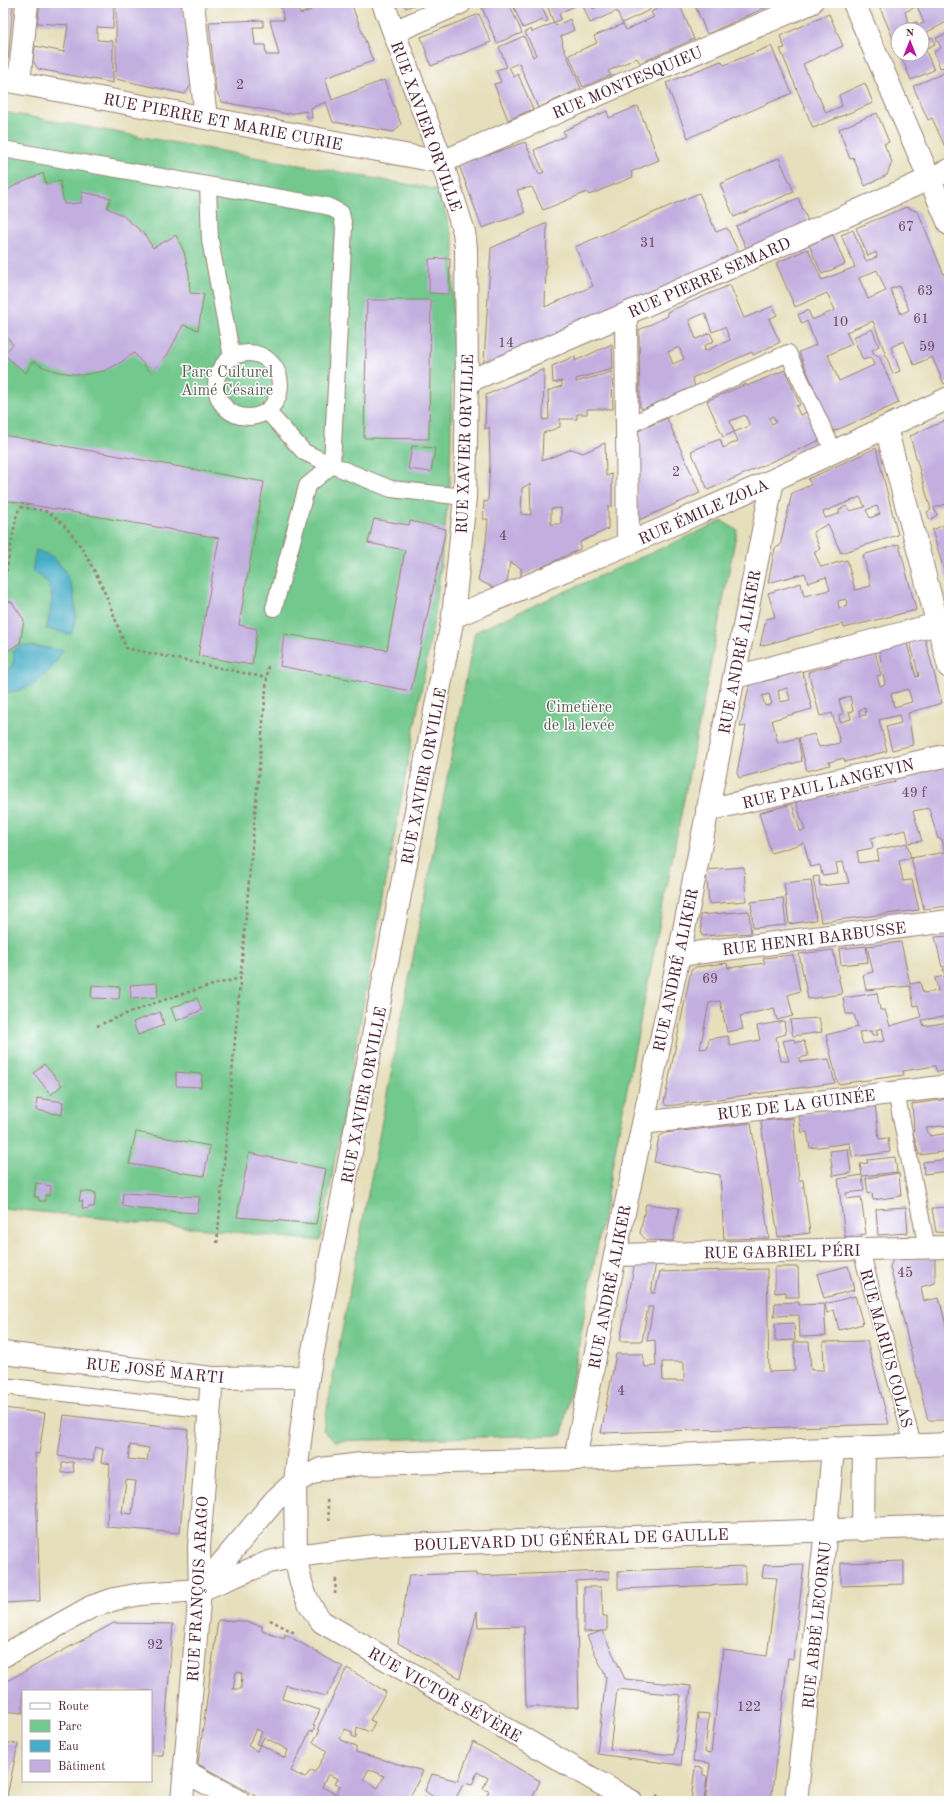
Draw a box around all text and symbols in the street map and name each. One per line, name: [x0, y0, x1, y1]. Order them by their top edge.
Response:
north arrow: [890, 22, 930, 62]
text: N: [906, 28, 915, 39]
street label: RUE XAVIER ORVILLE: [387, 39, 463, 214]
street label: RUE MONTESQUIEU: [550, 45, 706, 123]
house number: 2: [236, 78, 244, 92]
street label: RUE PIERRE ET MARIE CURIE: [102, 92, 344, 154]
house number: 67: [898, 220, 914, 234]
street label: RUE PIERRE SEMARD: [626, 236, 793, 322]
house number: 31: [640, 236, 656, 250]
house number: 63: [917, 284, 933, 298]
house number: 61: [913, 312, 929, 326]
house number: 10: [832, 315, 848, 329]
house number: 14: [498, 336, 514, 350]
house number: 59: [919, 340, 935, 354]
street label: RUE XAVIER ORVILLE: [455, 354, 477, 534]
park label: Parc Culturel Aimé Césaire: [181, 365, 273, 399]
house number: 2: [672, 465, 680, 479]
street label: RUE ÉMILE ZOLA: [635, 473, 771, 549]
house number: 4: [499, 529, 507, 543]
street label: RUE ANDRÉ ALIKER: [713, 568, 765, 736]
street label: RUE XAVIER ORVILLE: [400, 687, 450, 866]
park label: Cimetière de la levée: [543, 700, 615, 734]
street label: RUE PAUL LANGEVIN: [741, 757, 916, 813]
house number: 49 f: [902, 786, 928, 800]
street label: RUE ANDRÉ ALIKER: [648, 886, 702, 1054]
street label: RUE HENRI BARBUSSE: [721, 921, 907, 959]
house number: 69: [702, 972, 718, 986]
street label: RUE XAVIER ORVILLE: [340, 1006, 390, 1185]
street label: RUE DE LA GUINÉE: [716, 1084, 876, 1124]
street label: RUE ANDRÉ ALIKER: [583, 1203, 635, 1371]
street label: RUE GABRIEL PÉRI: [703, 1240, 861, 1262]
house number: 45: [897, 1266, 913, 1280]
street label: RUE MARIUS COLAS: [856, 1267, 914, 1430]
street label: RUE JOSÉ MARTI: [85, 1353, 225, 1387]
house number: 4: [617, 1384, 625, 1398]
street label: RUE FRANÇOIS ARAGO: [186, 1496, 212, 1682]
street label: BOULEVARD DU GÉNÉRAL DE GAULLE: [413, 1524, 729, 1554]
street label: RUE ABBÉ LECORNU: [797, 1540, 835, 1710]
house number: 92: [147, 1638, 163, 1652]
street label: RUE VICTOR SÉVÈRE: [365, 1642, 525, 1746]
legend: [22, 1690, 152, 1782]
house number: 122: [737, 1700, 761, 1714]
text: Route: [58, 1701, 89, 1713]
text: Parc: [58, 1721, 82, 1733]
text: Eau: [58, 1741, 79, 1753]
text: Bâtiment: [58, 1761, 105, 1773]

